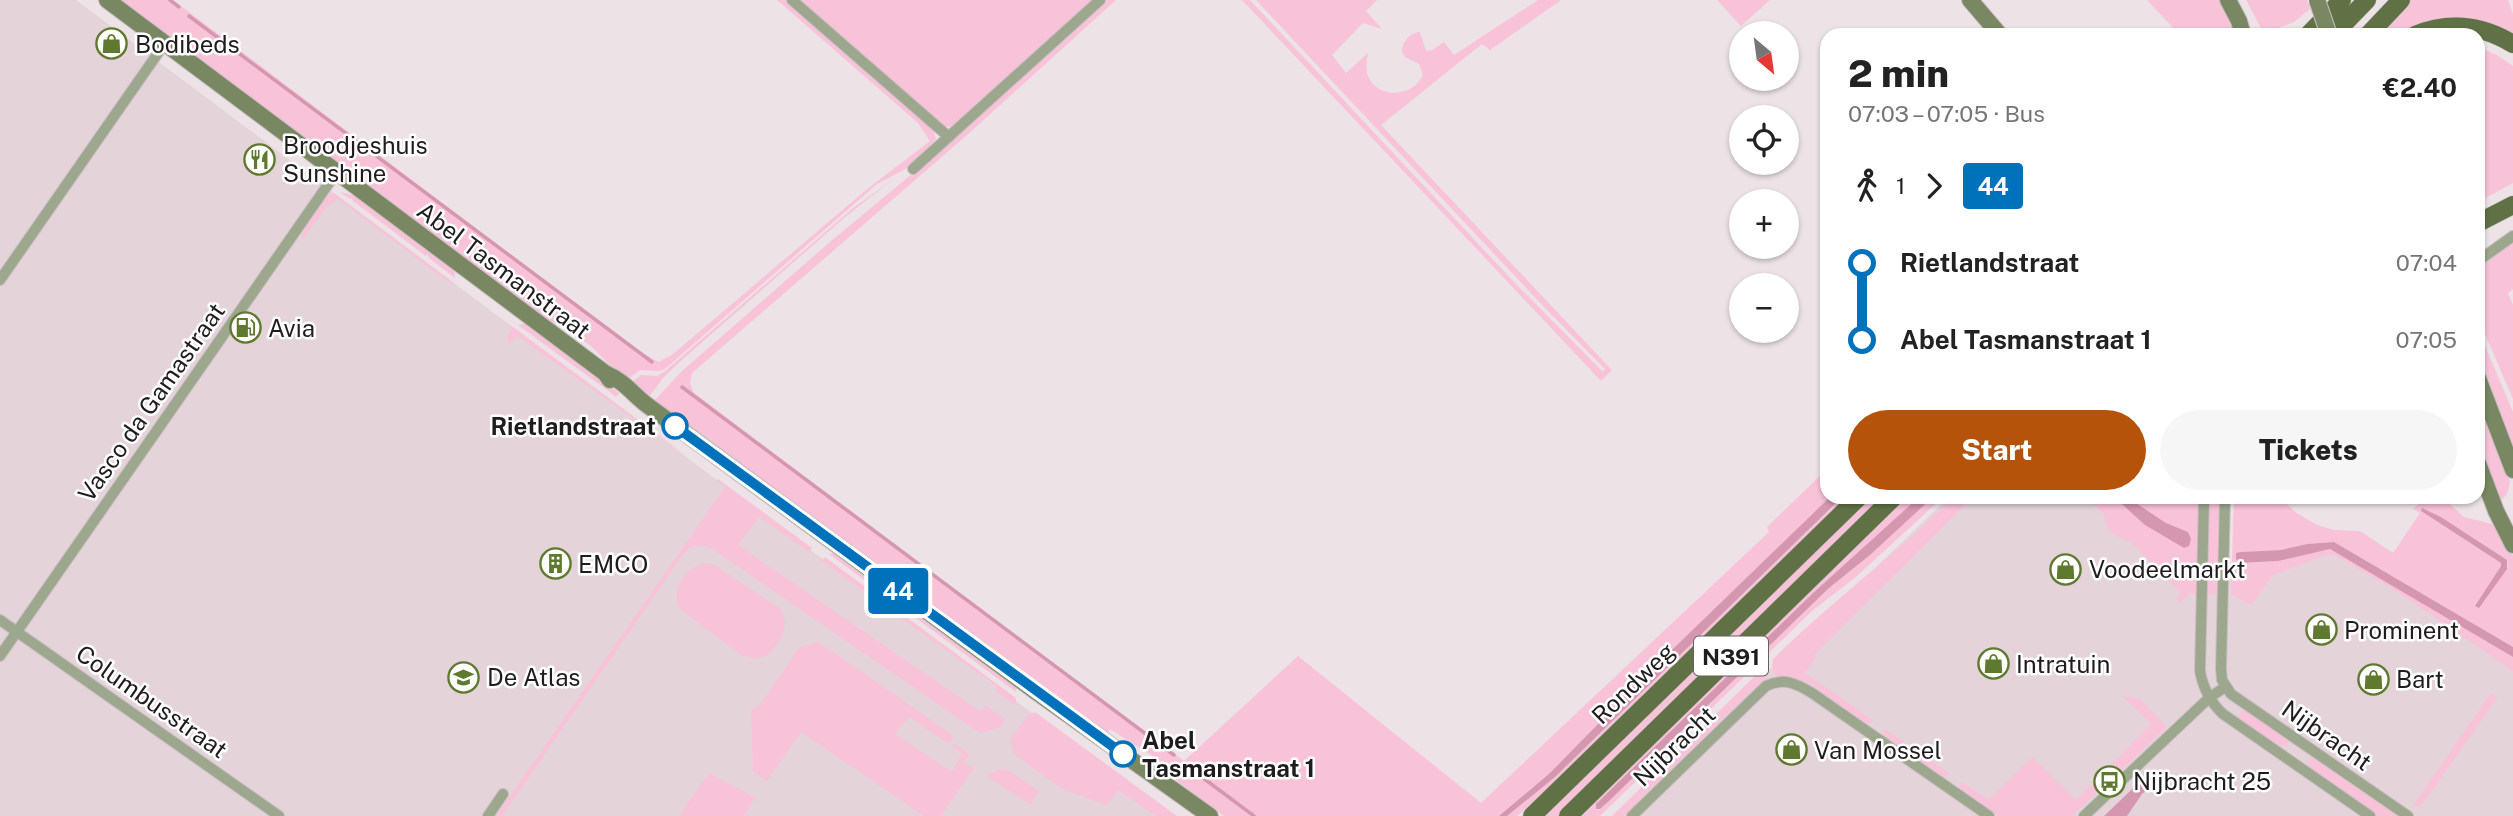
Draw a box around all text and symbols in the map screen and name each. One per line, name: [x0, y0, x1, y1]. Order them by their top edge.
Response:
north arrow: [1729, 21, 1799, 91]
map controls: [1729, 21, 1799, 343]
shop icon: Bodibeds: [95, 27, 129, 61]
place label: Bodibeds: [135, 30, 240, 58]
text: 2 min: [1848, 51, 1949, 96]
text: €2.40: [2383, 72, 2457, 103]
text: 07:03 – 07:05 · Bus: [1848, 100, 2045, 127]
button: locate: [1729, 105, 1799, 175]
place label: Broodjeshuis Sunshine: [283, 131, 428, 187]
restaurant icon: Broodjeshuis Sunshine: [243, 142, 277, 176]
icon: walk: [1848, 167, 1886, 205]
icon: forward: [1915, 167, 1953, 205]
text: 1: [1896, 172, 1905, 199]
text: 44: [1977, 172, 2009, 200]
button: +: [1729, 189, 1799, 259]
street label: Abel Tasmanstraat: [412, 196, 596, 344]
text: Rietlandstraat: [1900, 247, 2079, 278]
text: 07:04: [2396, 249, 2457, 276]
button: −: [1729, 273, 1799, 343]
street label: Vasco da Gamastraat: [72, 297, 230, 507]
fuel station icon: Avia: [228, 311, 262, 345]
place label: Avia: [268, 314, 315, 342]
text: Abel Tasmanstraat 1: [1900, 324, 2152, 355]
text: 07:05: [2396, 326, 2457, 353]
button: Start: [1848, 410, 2146, 490]
button: Tickets: [2160, 410, 2457, 490]
place label: Rietlandstraat: [490, 412, 656, 440]
marker: Rietlandstraat: [662, 413, 688, 439]
building icon: EMCO: [538, 547, 572, 581]
place label: EMCO: [578, 550, 648, 578]
shop icon: Voodeelmarkt: [2049, 552, 2083, 586]
place label: Voodeelmarkt: [2089, 555, 2246, 583]
line badge: 44: [866, 568, 930, 614]
text: 44: [882, 577, 914, 605]
shop icon: Prominent: [2304, 613, 2338, 647]
place label: Prominent: [2344, 616, 2459, 644]
road number: N391: [1694, 636, 1768, 676]
street label: Rondweg: [1586, 637, 1680, 729]
street label: Columbusstraat: [71, 639, 233, 763]
shop icon: Intratuin: [1976, 647, 2010, 681]
place label: Intratuin: [2016, 650, 2110, 678]
school or university icon: De Atlas: [447, 660, 481, 694]
shop icon: Bart: [2356, 662, 2390, 696]
place label: De Atlas: [487, 663, 580, 691]
place label: Bart: [2396, 665, 2444, 693]
street label: Nijbracht: [2277, 694, 2377, 776]
street label: Nijbracht: [1627, 700, 1721, 792]
place label: Abel Tasmanstraat 1: [1142, 726, 1315, 782]
shop icon: Van Mossel: [1774, 733, 1808, 767]
place label: Van Mossel: [1814, 736, 1942, 764]
marker: Abel Tasmanstraat 1: [1110, 741, 1136, 767]
bus stop icon: Nijbracht 25: [2093, 764, 2127, 798]
place label: Nijbracht 25: [2133, 767, 2271, 795]

